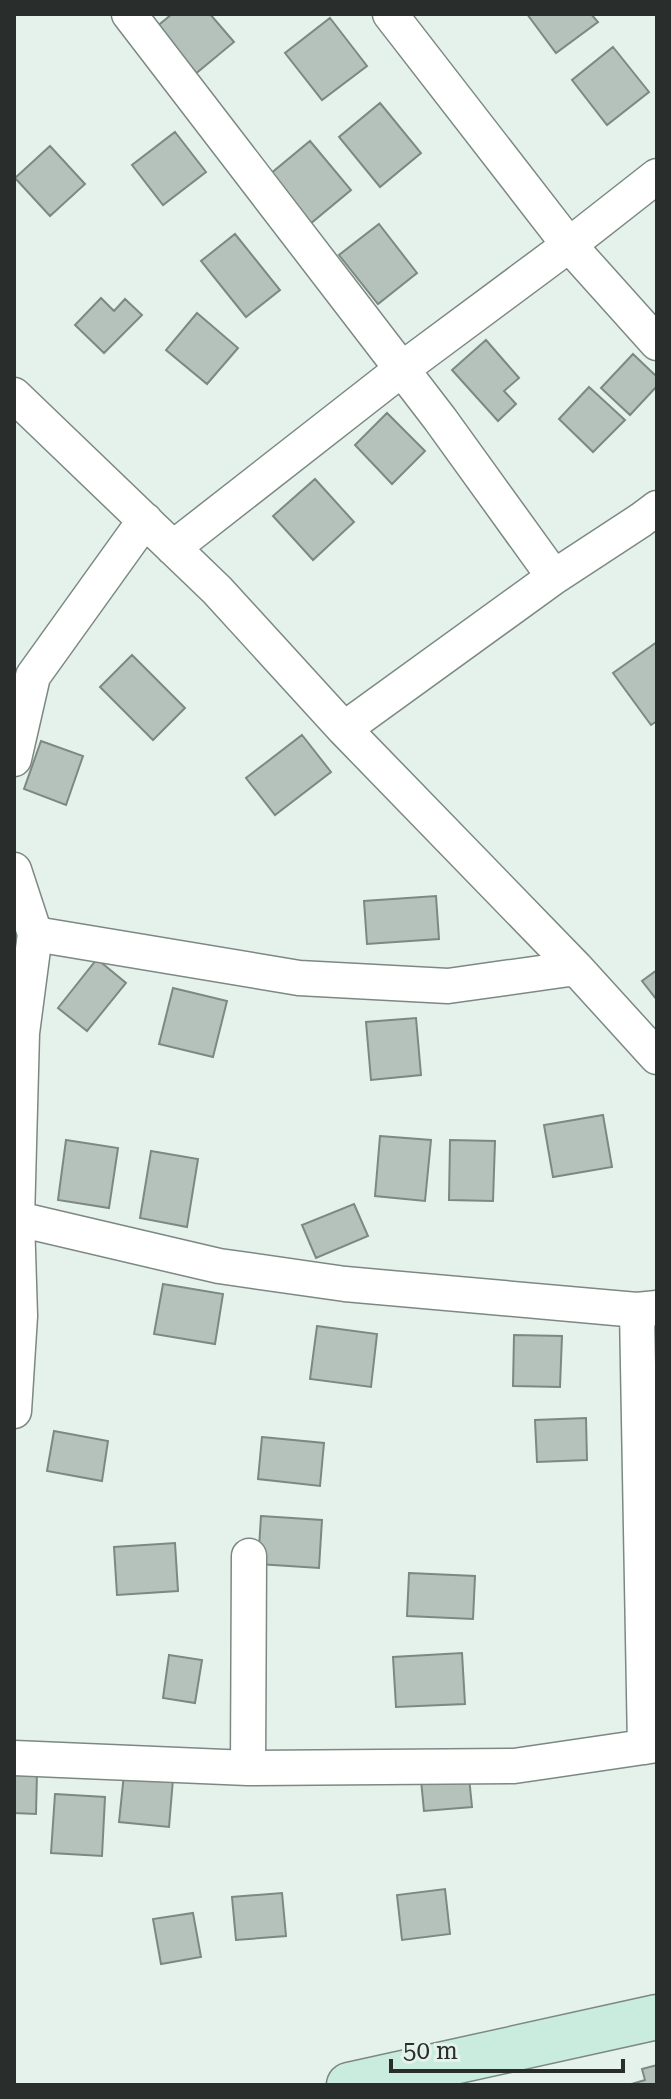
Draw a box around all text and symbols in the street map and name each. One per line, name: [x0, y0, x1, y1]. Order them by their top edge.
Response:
scale bar: [391, 2023, 623, 2073]
text: 50 m: [403, 2037, 458, 2065]

